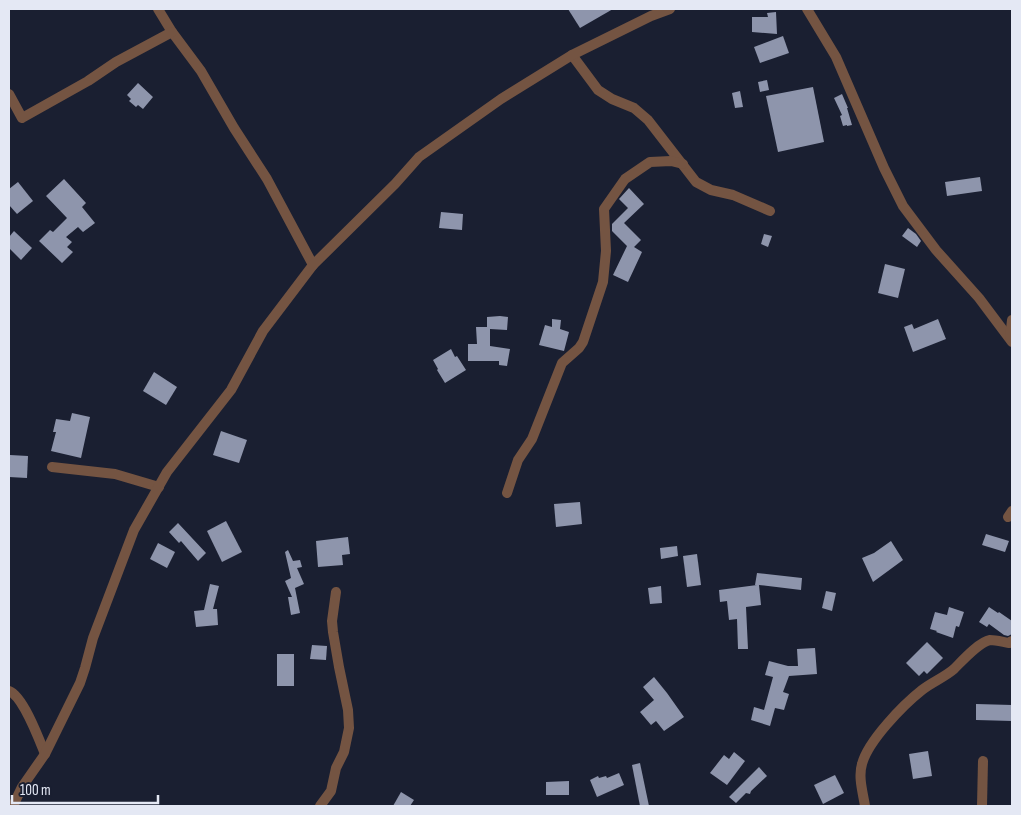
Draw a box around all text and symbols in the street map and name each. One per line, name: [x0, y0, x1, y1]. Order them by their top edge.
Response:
scale bar: [12, 772, 159, 804]
text: 100 m: [20, 781, 51, 800]

